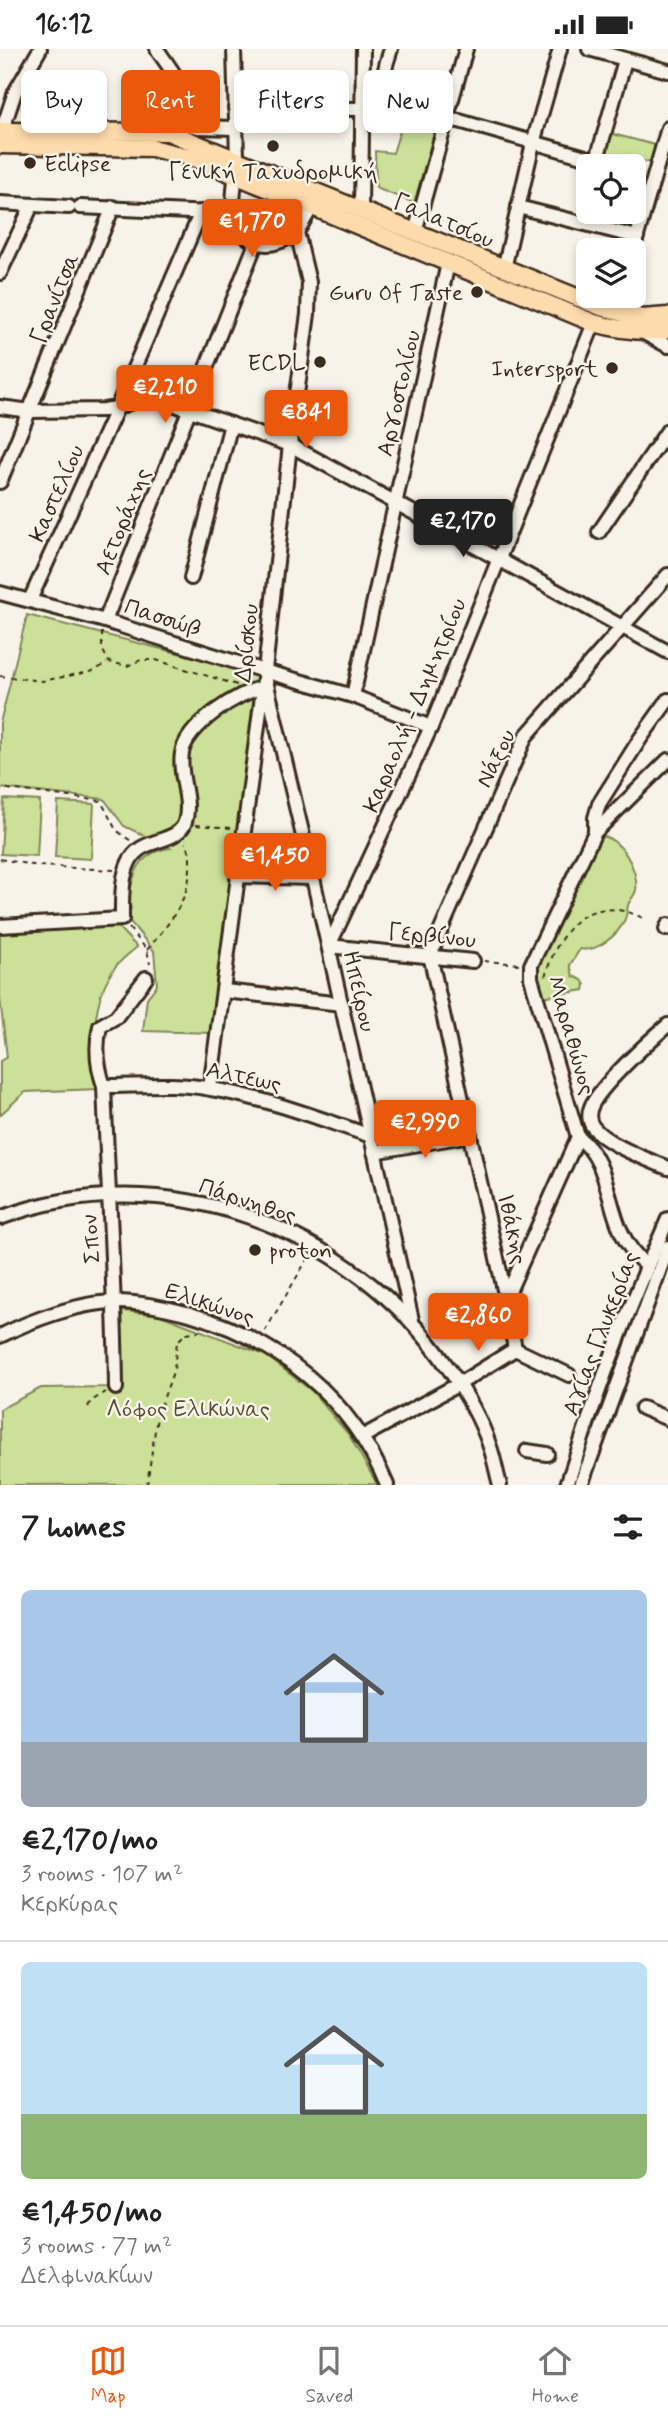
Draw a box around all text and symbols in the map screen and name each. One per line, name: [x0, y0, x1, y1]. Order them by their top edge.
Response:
text: 16:12: [35, 8, 93, 42]
chip: Buy: [21, 70, 107, 133]
chip: Rent: [121, 70, 220, 133]
chip: Filters: [234, 70, 349, 133]
chip: New: [363, 70, 453, 133]
marker: Γενική Ταχυδρομική: [265, 138, 281, 154]
place label: Eclipse: [44, 150, 111, 180]
map controls: [576, 154, 646, 308]
button: locate: [576, 154, 646, 224]
marker: Eclipse: [22, 155, 38, 171]
place label: Γενική Ταχυδρομική: [168, 158, 378, 188]
street label: Γαλατσίου: [388, 187, 498, 256]
pin: €1,770: [195, 199, 309, 259]
text: €1,770: [218, 207, 286, 237]
button: layers: [576, 238, 646, 308]
street label: Γρανίτσα: [24, 249, 88, 348]
place label: Guru Of Taste: [329, 279, 463, 309]
marker: Guru Of Taste: [469, 284, 485, 300]
street label: Αργοστολίου: [371, 327, 429, 459]
place label: ECDL: [248, 349, 306, 379]
marker: ECDL: [312, 354, 328, 370]
place label: Intersport: [491, 355, 598, 385]
marker: Intersport: [604, 360, 620, 376]
pin: €2,210: [108, 365, 222, 425]
text: €2,210: [132, 373, 198, 403]
pin: €841: [265, 391, 347, 450]
text: €841: [281, 398, 332, 428]
street label: Καστελίου: [23, 441, 93, 547]
street label: Αετοράχης: [89, 464, 159, 580]
pin: €2,170: [406, 499, 520, 559]
text: €2,170: [430, 507, 496, 537]
street label: Πασσώβ: [120, 592, 205, 645]
street label: Καραολή - Δημητρίου: [357, 594, 475, 818]
street label: Δρίσκου: [229, 603, 267, 684]
street label: Νάξου: [470, 725, 524, 793]
pin: €1,450: [218, 833, 332, 893]
text: €1,450: [240, 841, 310, 871]
street label: Γερβίνου: [386, 917, 477, 957]
street label: Ηπείρου: [334, 948, 382, 1035]
street label: Μαραθώνος: [539, 973, 601, 1099]
street label: Αλτεως: [203, 1055, 284, 1101]
pin: €2,990: [368, 1101, 482, 1160]
text: €2,990: [390, 1108, 460, 1138]
street label: Πάρνηθος: [195, 1172, 300, 1232]
street label: Ιθάκης: [489, 1191, 533, 1267]
street label: Σπον: [75, 1213, 109, 1264]
place label: proton: [269, 1237, 332, 1267]
marker: proton: [247, 1242, 263, 1258]
street label: Αγίας Γλυκερίας: [557, 1247, 647, 1420]
street label: Ελικώνος: [161, 1276, 258, 1333]
pin: €2,860: [421, 1293, 535, 1353]
text: €2,860: [444, 1301, 512, 1331]
park label: Λόφος Ελικώνας: [106, 1395, 270, 1425]
text: 7 homes: [21, 1508, 126, 1547]
icon: filters: [609, 1508, 647, 1546]
icon: home: [271, 1635, 397, 1761]
text: €2,170/mo: [21, 1821, 158, 1860]
text: 3 rooms · 107 m²: [21, 1860, 183, 1890]
text: Κερκύρας: [21, 1890, 118, 1920]
icon: home: [271, 2007, 397, 2133]
text: €1,450/mo: [21, 2193, 162, 2232]
text: 3 rooms · 77 m²: [21, 2232, 172, 2262]
text: Δελφινακίων: [21, 2262, 153, 2292]
tab: Map: [89, 2342, 127, 2409]
tab: Saved: [305, 2342, 353, 2409]
tab: Home: [532, 2342, 579, 2409]

